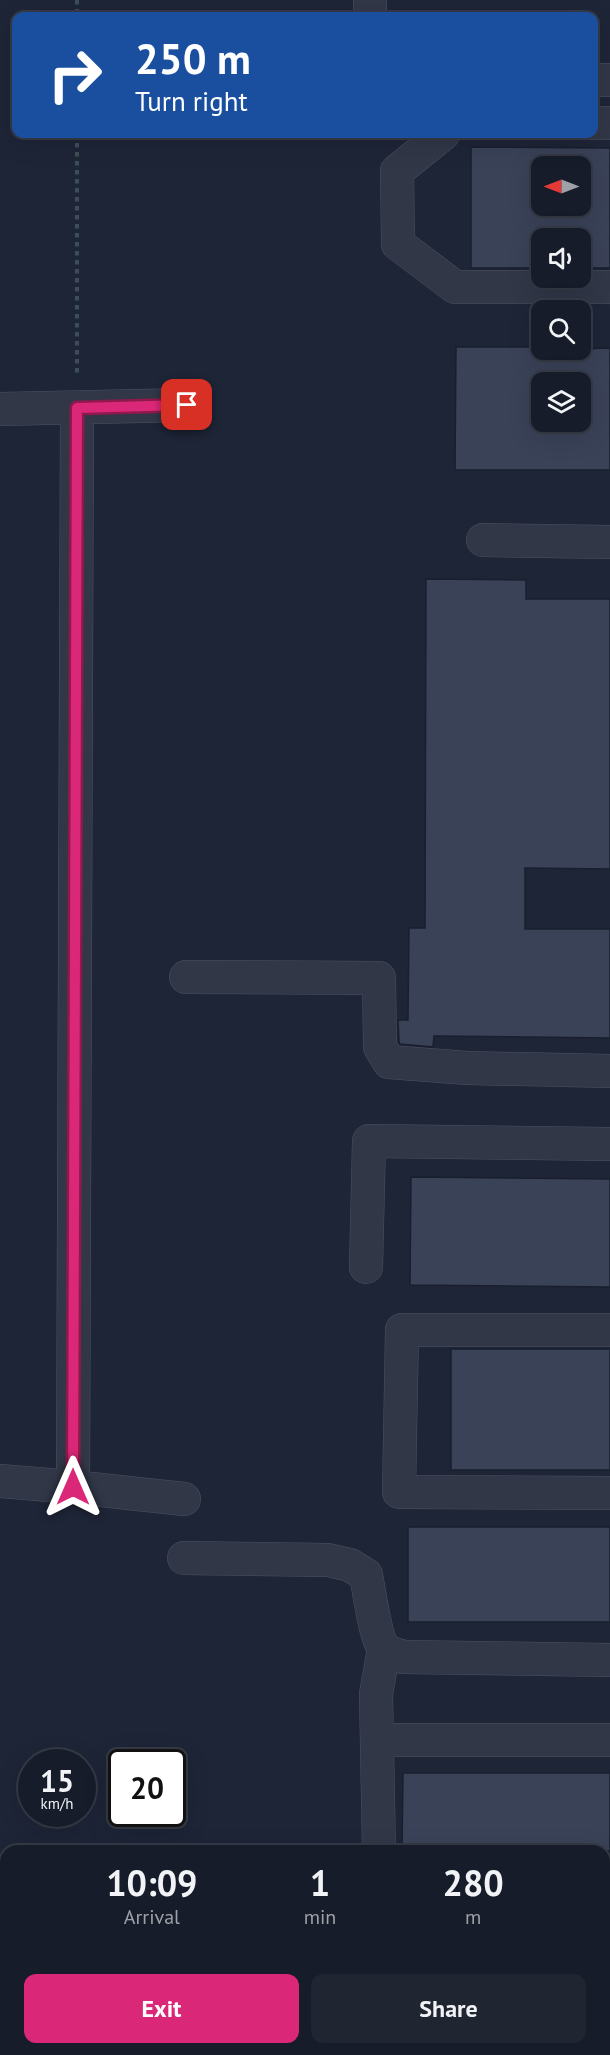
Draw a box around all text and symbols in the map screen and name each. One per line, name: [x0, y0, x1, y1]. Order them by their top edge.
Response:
text: 250 m: [135, 31, 251, 86]
icon: right: [36, 36, 114, 114]
text: Turn right: [135, 84, 248, 118]
north arrow: [531, 156, 591, 216]
map controls: [531, 156, 591, 432]
button: sound: [531, 228, 591, 288]
button: search: [531, 300, 591, 360]
button: layers: [531, 372, 591, 432]
pin: [161, 379, 212, 430]
icon: arrive: [170, 388, 203, 421]
position arrow: [41, 1455, 105, 1519]
speed limit sign: 20: [108, 1749, 186, 1827]
text: 15: [40, 1761, 74, 1800]
text: km/h: [41, 1794, 73, 1813]
text: 10:09: [106, 1859, 198, 1906]
text: 1: [310, 1859, 330, 1906]
text: 280: [443, 1859, 504, 1906]
text: Arrival: [124, 1904, 180, 1930]
text: min: [304, 1904, 336, 1930]
text: m: [465, 1904, 481, 1930]
button: Exit: [24, 1974, 299, 2043]
button: Share: [311, 1974, 586, 2043]

